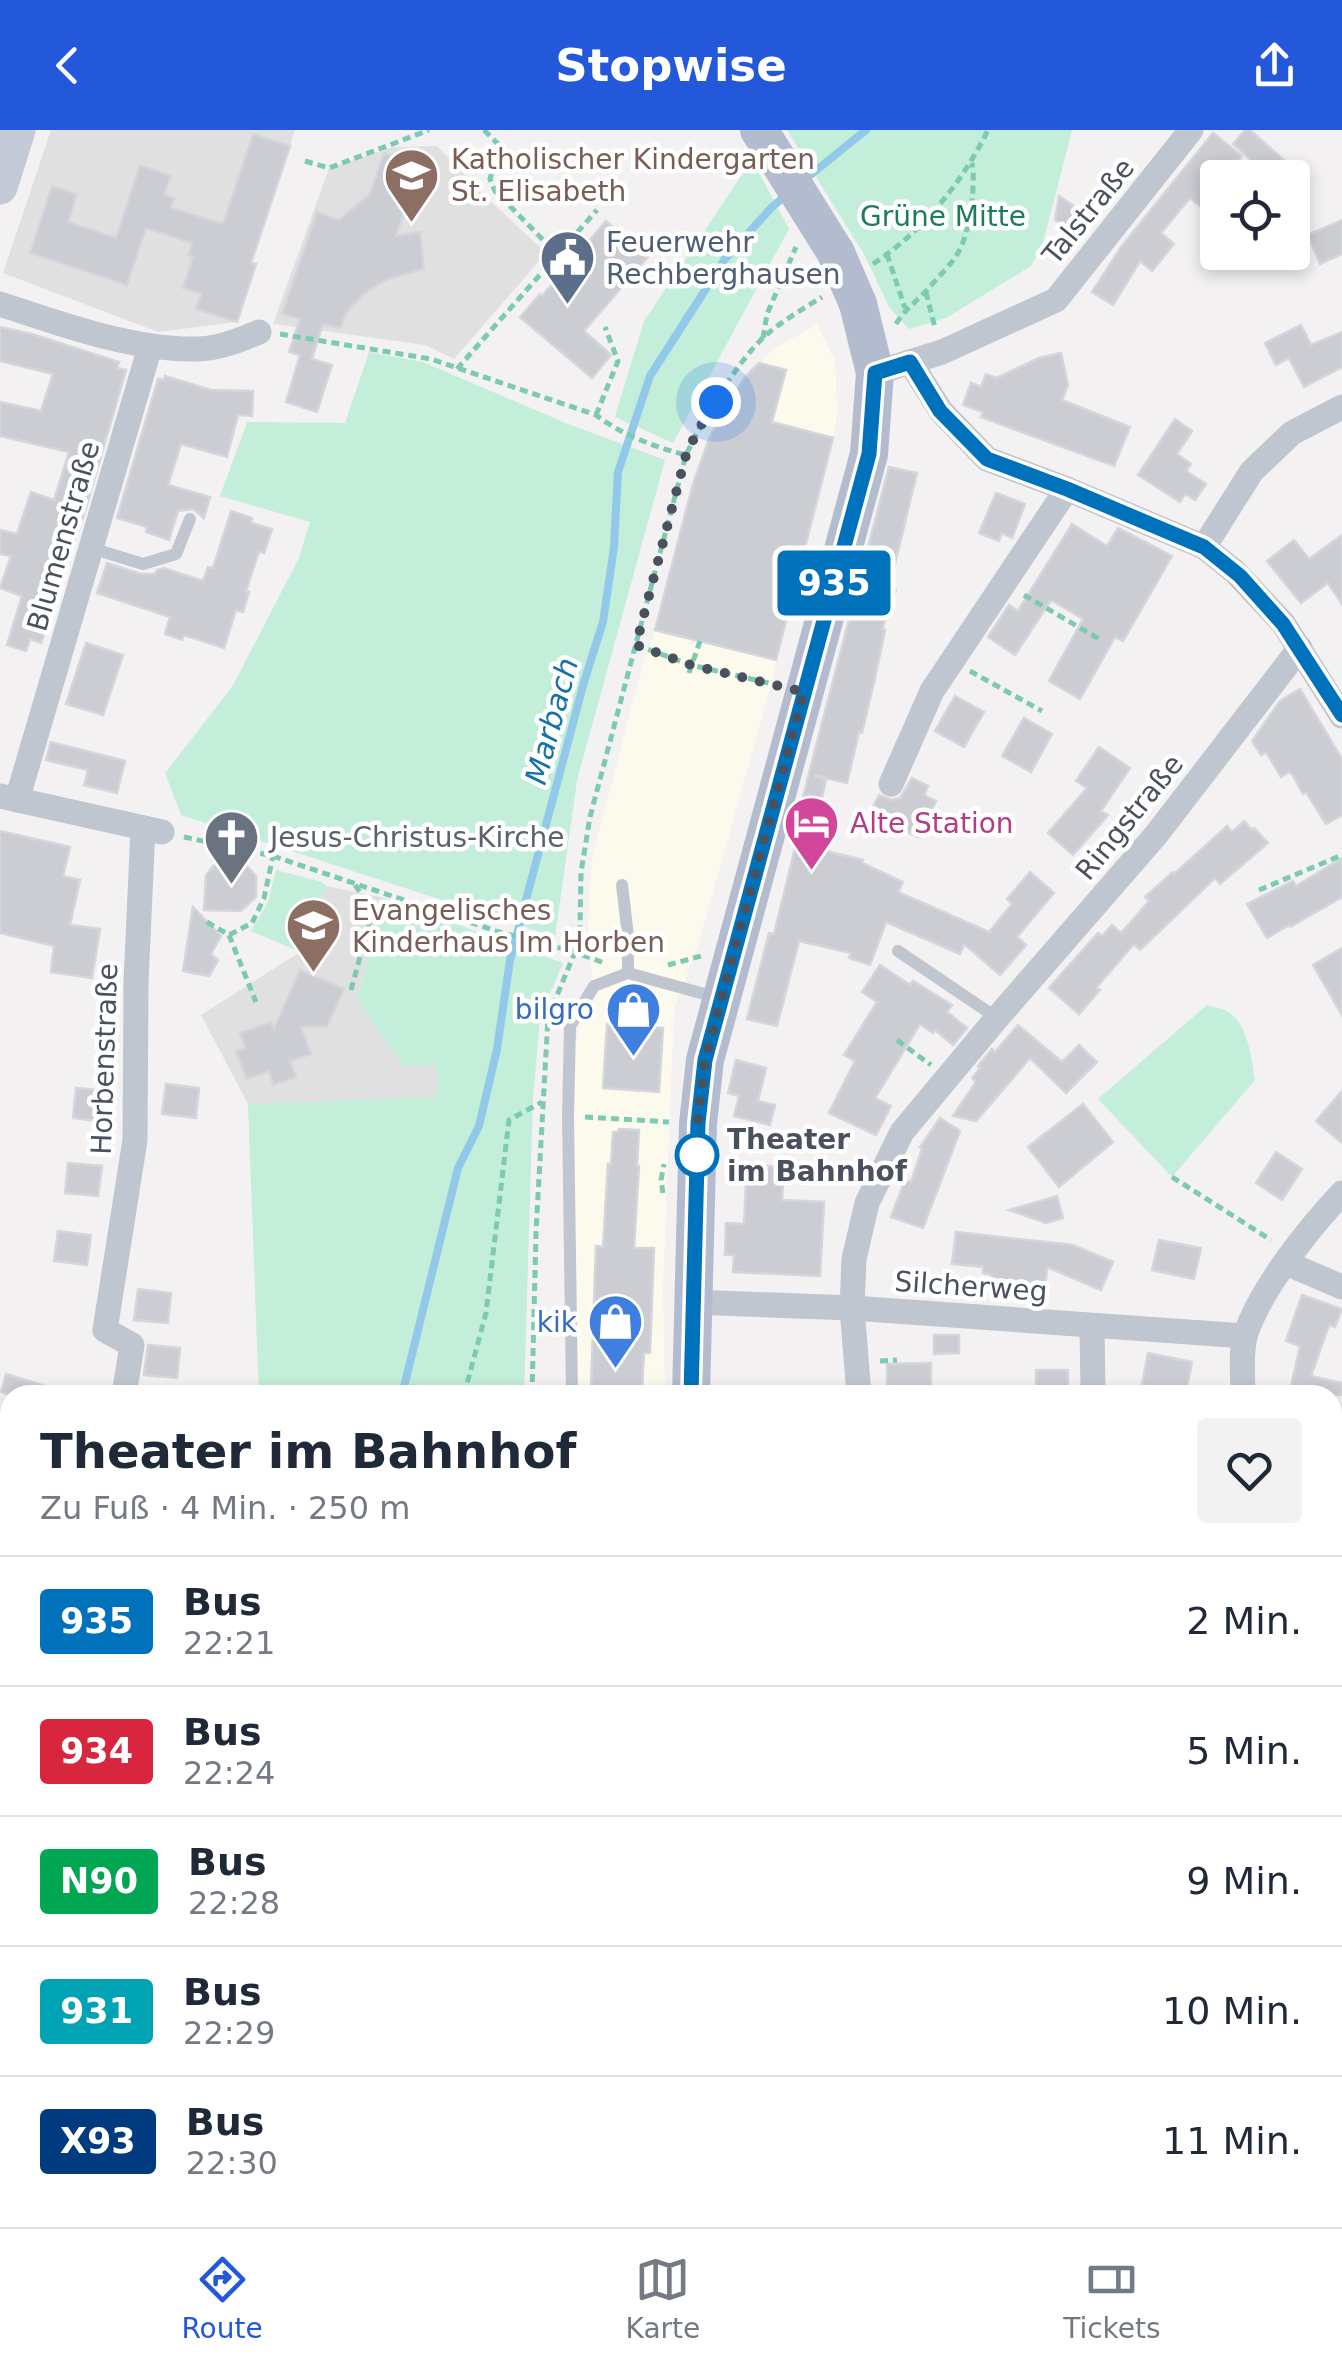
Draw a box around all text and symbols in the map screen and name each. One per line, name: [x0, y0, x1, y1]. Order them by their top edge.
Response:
icon: back: [40, 38, 95, 93]
icon: share: [1247, 38, 1302, 93]
text: Stopwise: [555, 39, 787, 92]
place label: Katholischer Kindergarten St. Elisabeth: [451, 143, 815, 208]
school or university icon: Katholischer Kindergarten St. Elisabeth: [382, 145, 442, 224]
street label: Talstraße: [1035, 152, 1141, 272]
map controls: [1200, 160, 1310, 270]
button: locate: [1200, 160, 1310, 270]
park label: Grüne Mitte: [860, 200, 1026, 233]
place label: Feuerwehr Rechberghausen: [606, 226, 841, 291]
public building icon: Feuerwehr Rechberghausen: [537, 228, 597, 307]
your location: [691, 377, 741, 427]
street label: Blumenstraße: [21, 437, 106, 635]
line badge: 935: [776, 550, 892, 616]
text: 935: [797, 563, 871, 603]
water label: Marbach: [518, 654, 585, 788]
street label: Ringstraße: [1069, 748, 1190, 887]
hotel icon: Alte Station: [781, 793, 841, 872]
church icon: Jesus-Christus-Kirche: [201, 807, 261, 886]
place label: Alte Station: [850, 807, 1014, 840]
place label: Jesus-Christus-Kirche: [268, 821, 565, 854]
place label: Evangelisches Kinderhaus Im Horben: [352, 894, 665, 959]
school or university icon: Evangelisches Kinderhaus Im Horben: [283, 896, 343, 975]
street label: Horbenstraße: [85, 963, 124, 1155]
shop icon: bilgro: [603, 979, 663, 1058]
place label: bilgro: [515, 993, 594, 1026]
place label: Theater im Bahnhof: [727, 1123, 908, 1188]
marker: Theater im Bahnhof: [676, 1134, 718, 1176]
street label: Silcherweg: [893, 1265, 1048, 1308]
shop icon: kik: [586, 1292, 646, 1371]
place label: kik: [537, 1306, 578, 1339]
button: heart: [1197, 1418, 1302, 1523]
text: Theater im Bahnhof: [40, 1423, 576, 1479]
text: Zu Fuß · 4 Min. · 250 m: [40, 1489, 410, 1527]
text: Bus: [183, 1580, 262, 1624]
text: 2 Min.: [1186, 1599, 1302, 1643]
text: 935: [60, 1601, 133, 1641]
text: 22:21: [183, 1624, 275, 1662]
text: Bus: [183, 1710, 262, 1754]
text: 5 Min.: [1186, 1729, 1302, 1773]
text: 934: [60, 1731, 133, 1771]
text: 22:24: [183, 1754, 275, 1792]
text: Bus: [188, 1840, 267, 1884]
text: 9 Min.: [1186, 1859, 1302, 1903]
text: N90: [60, 1861, 138, 1901]
text: 22:28: [188, 1884, 280, 1922]
text: Bus: [183, 1970, 262, 2014]
text: 10 Min.: [1162, 1989, 1302, 2033]
text: 931: [60, 1991, 133, 2031]
text: 22:29: [183, 2014, 275, 2052]
text: Bus: [186, 2100, 264, 2144]
text: 11 Min.: [1162, 2119, 1302, 2163]
text: X93: [60, 2121, 136, 2161]
text: 22:30: [186, 2144, 278, 2182]
tab: Route: [181, 2252, 263, 2345]
tab: Karte: [626, 2252, 700, 2345]
tab: Tickets: [1063, 2252, 1161, 2345]

